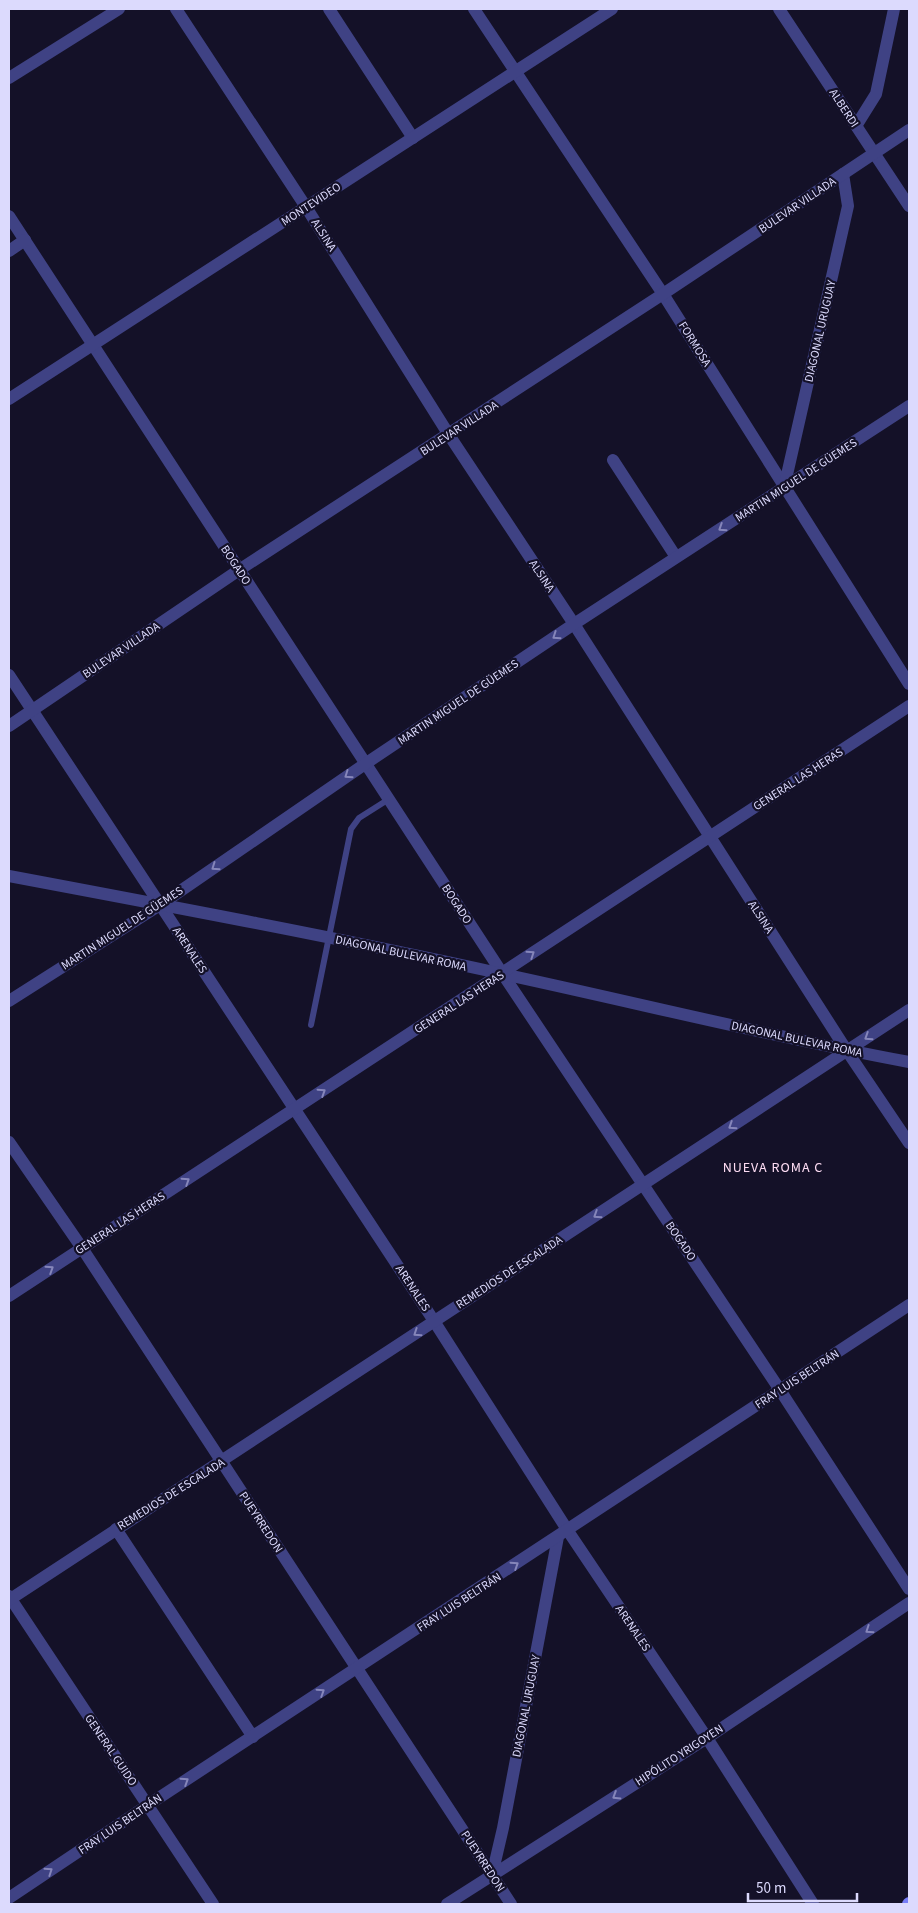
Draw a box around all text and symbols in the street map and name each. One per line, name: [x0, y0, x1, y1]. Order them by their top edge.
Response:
street label: ALBERDI: [825, 86, 862, 131]
street label: BULEVAR VILLADA: [755, 173, 840, 238]
street label: MONTEVIDEO: [278, 179, 345, 230]
street label: ALSINA: [307, 216, 341, 255]
street label: DIAGONAL URUGUAY: [800, 278, 841, 384]
street label: FORMOSA: [674, 318, 715, 370]
street label: BULEVAR VILLADA: [417, 397, 502, 460]
street label: MARTIN MIGUEL DE GÜEMES: [732, 435, 861, 526]
one-way arrow: [718, 522, 727, 531]
street label: BOGADO: [216, 542, 255, 588]
street label: ALSINA: [524, 557, 559, 596]
street label: BULEVAR VILLADA: [79, 618, 164, 683]
one-way arrow: [553, 630, 562, 639]
street label: MARTIN MIGUEL DE GÜEMES: [395, 656, 522, 749]
street label: GENERAL LAS HERAS: [750, 744, 847, 815]
one-way arrow: [345, 769, 354, 778]
one-way arrow: [211, 861, 220, 870]
street label: BOGADO: [437, 881, 476, 927]
street label: MARTIN MIGUEL DE GÜEMES: [58, 883, 187, 974]
street label: ALSINA: [744, 898, 778, 937]
street label: ARENALES: [168, 924, 211, 977]
street label: DIAGONAL BULEVAR ROMA: [334, 931, 468, 976]
one-way arrow: [526, 951, 535, 961]
street label: GENERAL LAS HERAS: [411, 967, 508, 1038]
street label: DIAGONAL BULEVAR ROMA: [730, 1017, 864, 1062]
one-way arrow: [865, 1031, 874, 1040]
one-way arrow: [316, 1089, 326, 1098]
one-way arrow: [729, 1120, 738, 1129]
district label: NUEVA ROMA C: [723, 1158, 823, 1178]
one-way arrow: [181, 1177, 190, 1187]
street label: GENERAL LAS HERAS: [72, 1188, 169, 1259]
one-way arrow: [593, 1209, 602, 1218]
street label: BOGADO: [661, 1218, 700, 1264]
street label: REMEDIOS DE ESCALADA: [453, 1231, 566, 1313]
street label: ARENALES: [391, 1262, 434, 1315]
one-way arrow: [44, 1266, 53, 1275]
one-way arrow: [413, 1327, 422, 1336]
street label: FRAY LUIS BELTRÁN: [752, 1346, 843, 1413]
street label: REMEDIOS DE ESCALADA: [114, 1454, 229, 1534]
street label: PUEYRREDON: [234, 1488, 287, 1556]
one-way arrow: [510, 1562, 519, 1571]
street label: FRAY LUIS BELTRÁN: [414, 1569, 505, 1636]
street label: ARENALES: [611, 1602, 654, 1655]
one-way arrow: [865, 1624, 874, 1633]
street label: DIAGONAL URUGUAY: [508, 1653, 545, 1759]
one-way arrow: [315, 1689, 324, 1699]
street label: GENERAL GUIDO: [80, 1711, 141, 1789]
street label: HIPÓLITO YRIGOYEN: [632, 1721, 727, 1790]
one-way arrow: [179, 1778, 188, 1787]
street label: FRAY LUIS BELTRÁN: [75, 1790, 166, 1859]
one-way arrow: [612, 1790, 622, 1799]
street label: PUEYRREDON: [456, 1827, 509, 1895]
one-way arrow: [44, 1868, 53, 1877]
scale bar: [748, 1870, 857, 1902]
text: 50 m: [756, 1878, 786, 1899]

